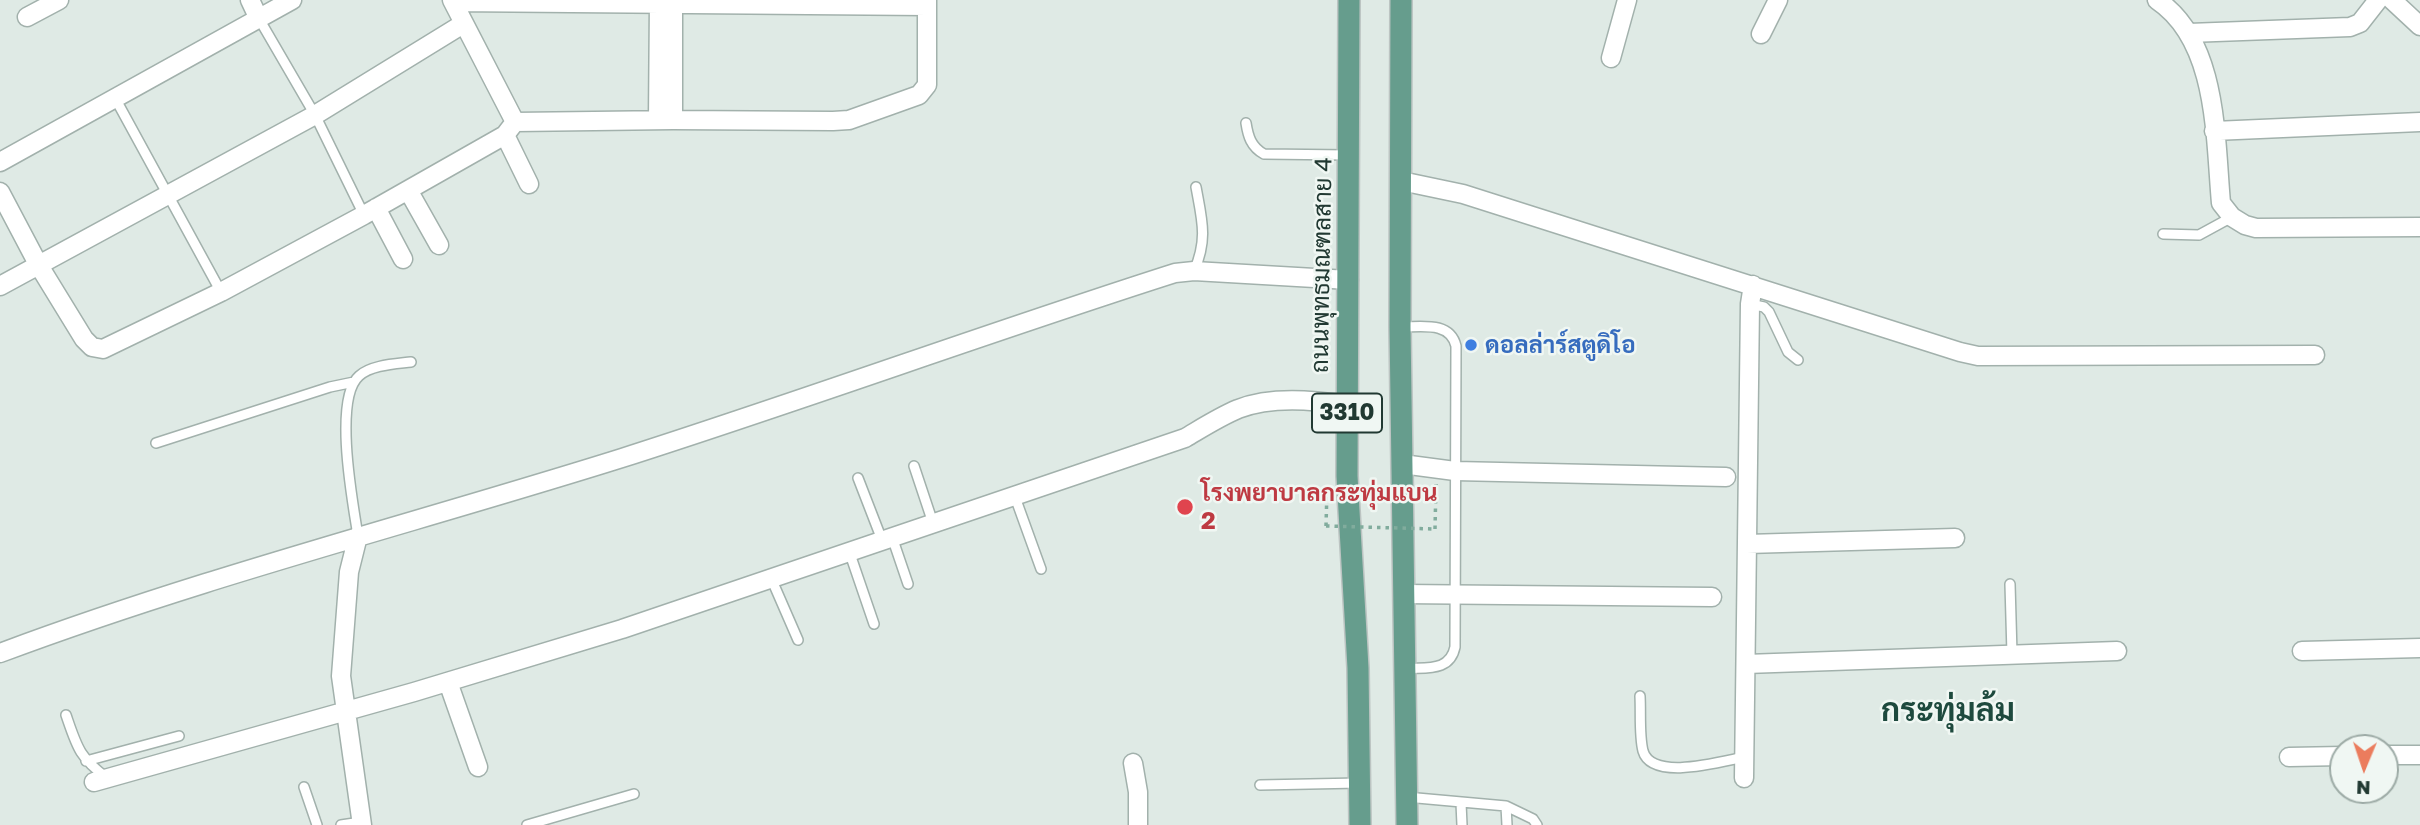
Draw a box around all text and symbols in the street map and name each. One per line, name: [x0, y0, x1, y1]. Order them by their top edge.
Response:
street label: ถนนพุทธมณฑลสาย 4: [1306, 157, 1338, 373]
place label: ดอลล่าร์สตูดิโอ: [1485, 331, 1636, 359]
marker: ดอลล่าร์สตูดิโอ: [1463, 337, 1479, 353]
road number: 3310: [1312, 394, 1382, 432]
place label: โรงพยาบาลกระทุ่มแบน 2: [1201, 479, 1437, 535]
marker: โรงพยาบาลกระทุ่มแบน 2: [1175, 497, 1195, 517]
district label: กระทุ่มล้ม: [1881, 692, 2015, 730]
north arrow: [2329, 734, 2399, 804]
text: N: [2356, 777, 2371, 800]

